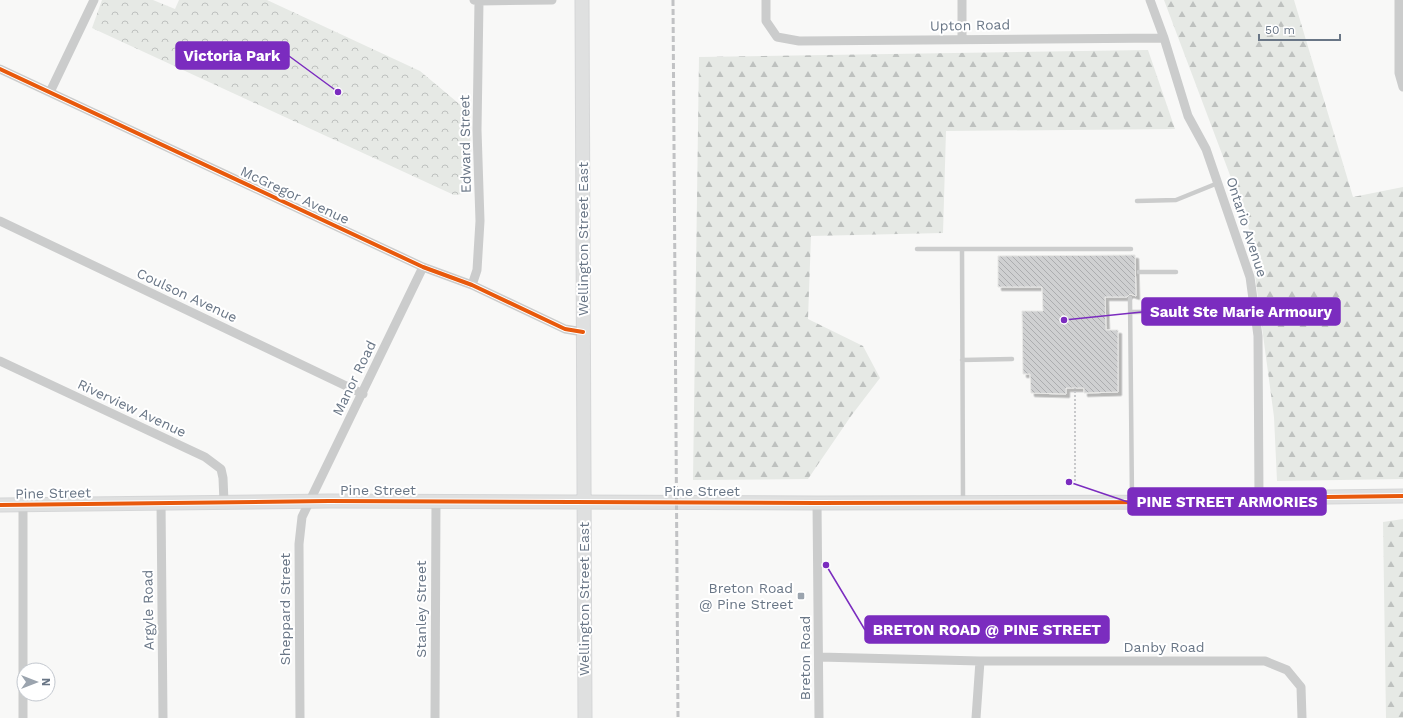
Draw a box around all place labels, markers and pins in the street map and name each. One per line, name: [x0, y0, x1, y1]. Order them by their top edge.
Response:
callout: Victoria Park: [176, 42, 289, 69]
callout: Sault Ste Marie Armoury: [1142, 298, 1340, 325]
callout: PINE STREET ARMORIES: [1128, 488, 1326, 515]
place label: Breton Road @ Pine Street: [699, 580, 793, 612]
marker: Breton Road @ Pine Street: [796, 591, 806, 601]
callout: BRETON ROAD @ PINE STREET: [865, 616, 1109, 643]

